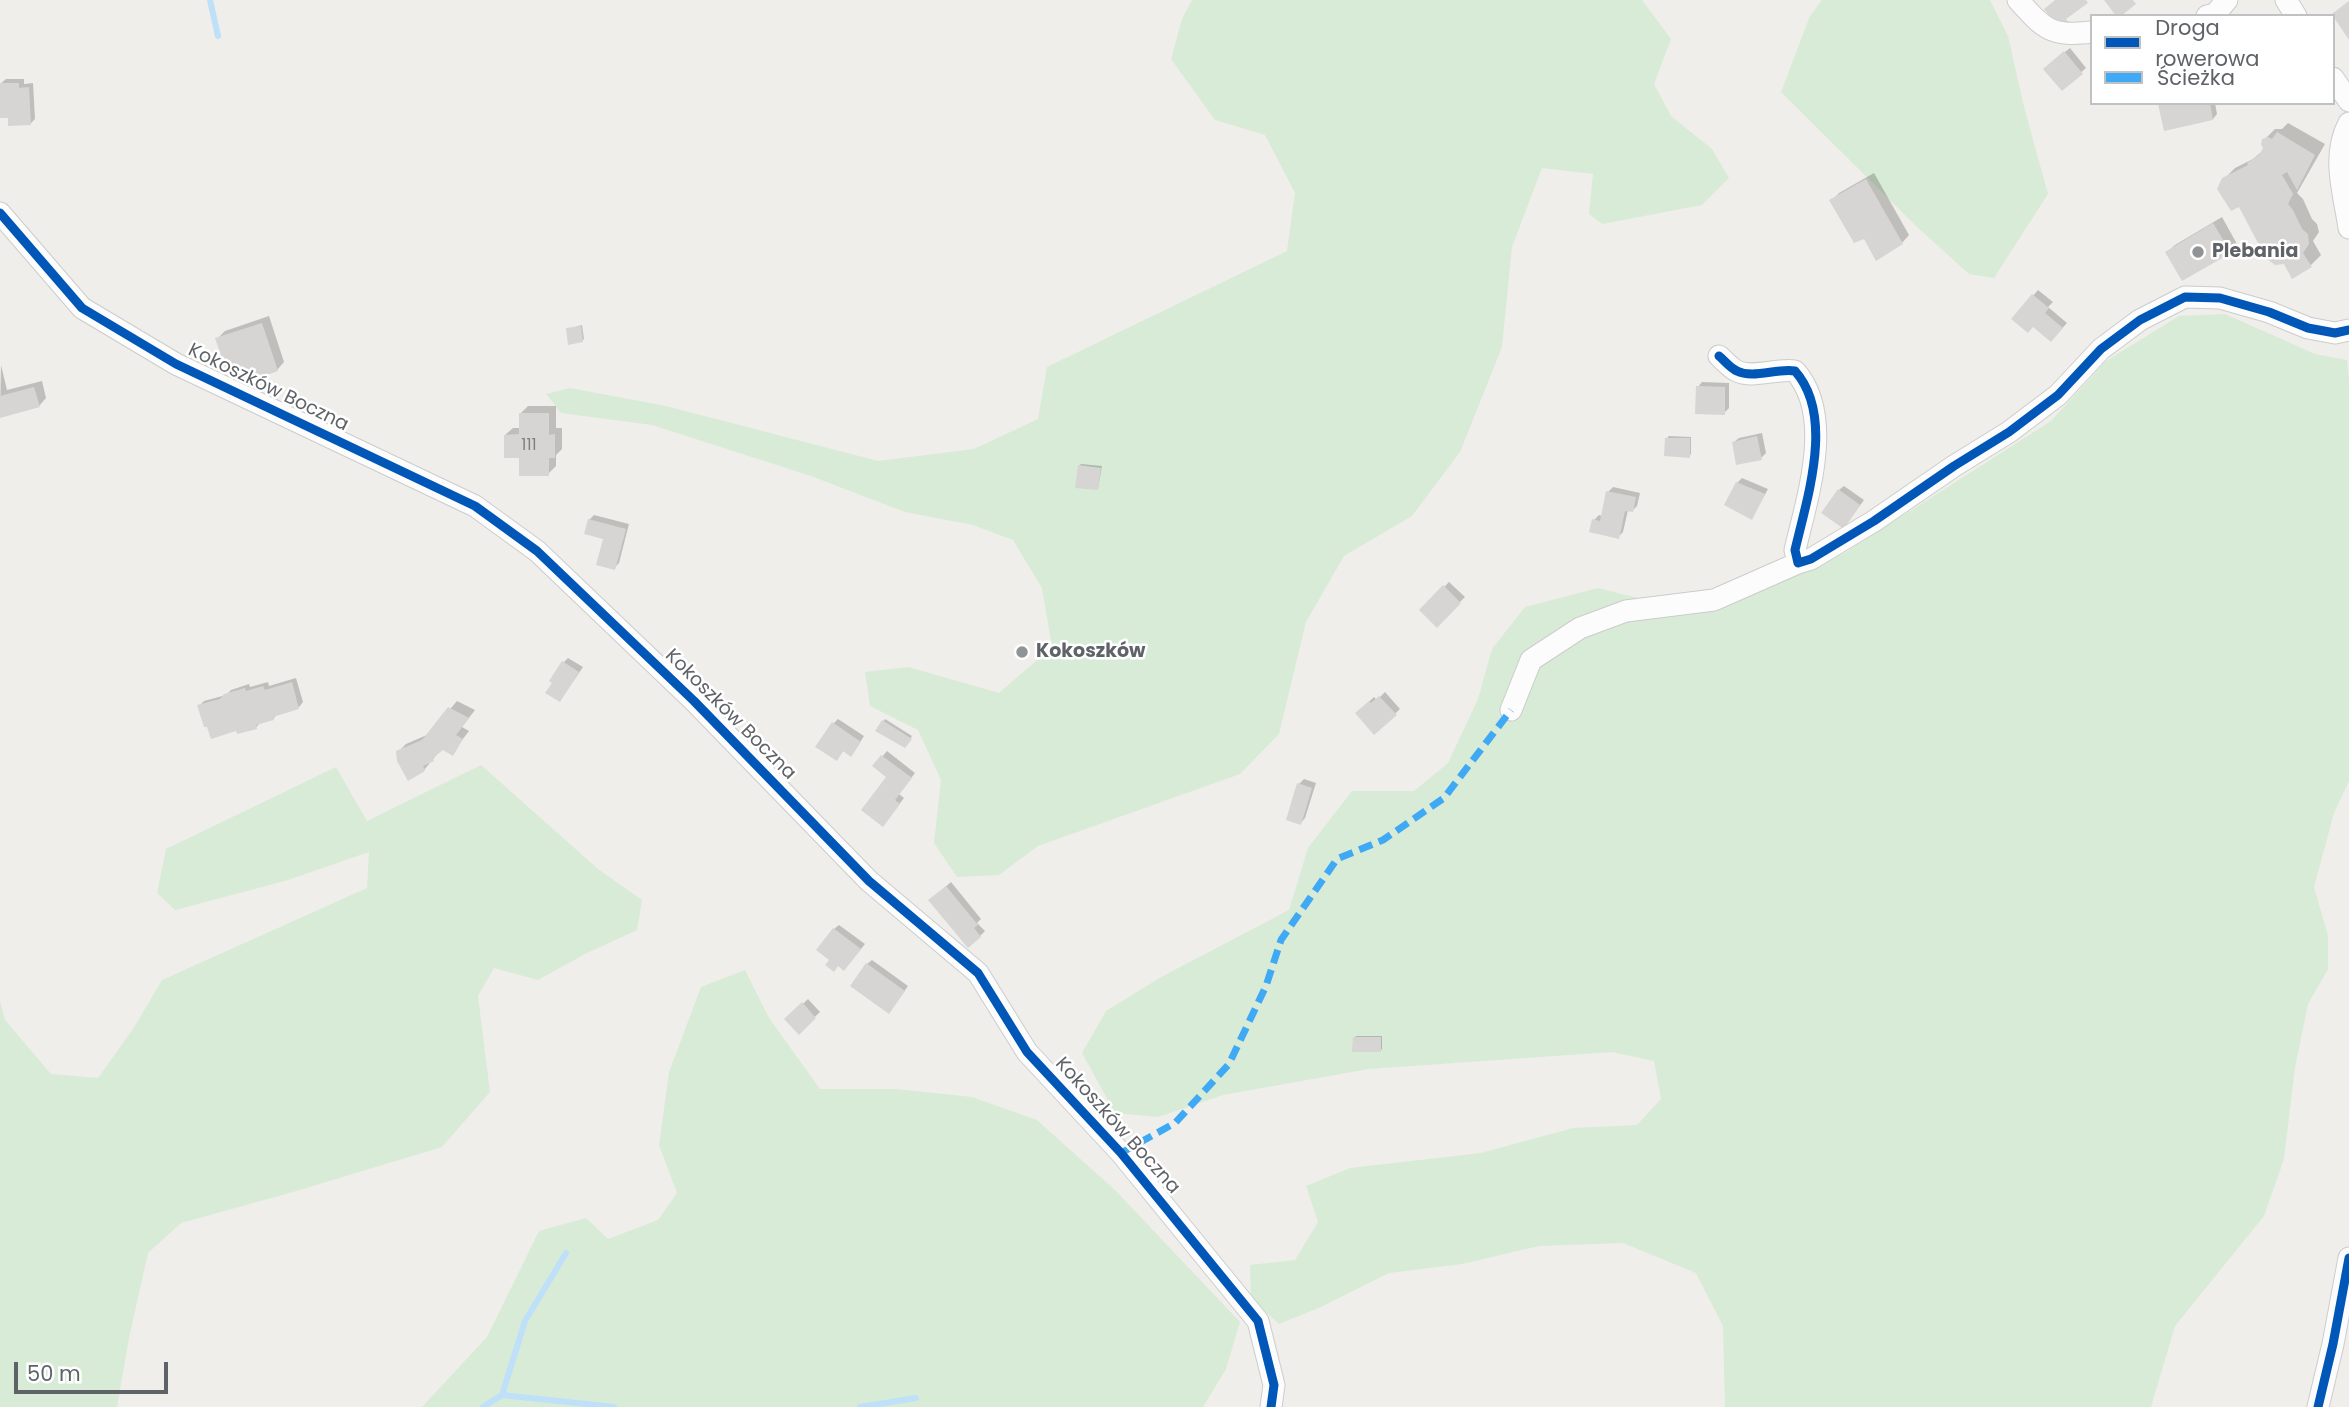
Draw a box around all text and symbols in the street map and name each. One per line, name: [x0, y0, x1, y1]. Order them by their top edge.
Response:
text: Droga rowerowa: [2155, 13, 2259, 73]
legend: [2090, 14, 2335, 105]
text: Ścieżka: [2157, 63, 2235, 92]
place label: Plebania: [2212, 241, 2298, 263]
marker: Plebania: [2190, 244, 2206, 260]
street label: Kokoszków Boczna: [184, 339, 352, 437]
house number: 111: [521, 436, 537, 456]
place label: Kokoszków: [1036, 641, 1146, 663]
marker: Kokoszków: [1014, 644, 1030, 660]
street label: Kokoszków Boczna: [660, 645, 800, 785]
street label: Kokoszków Boczna: [1050, 1053, 1184, 1199]
scale bar: [18, 1348, 172, 1392]
text: 50 m: [27, 1359, 81, 1388]

